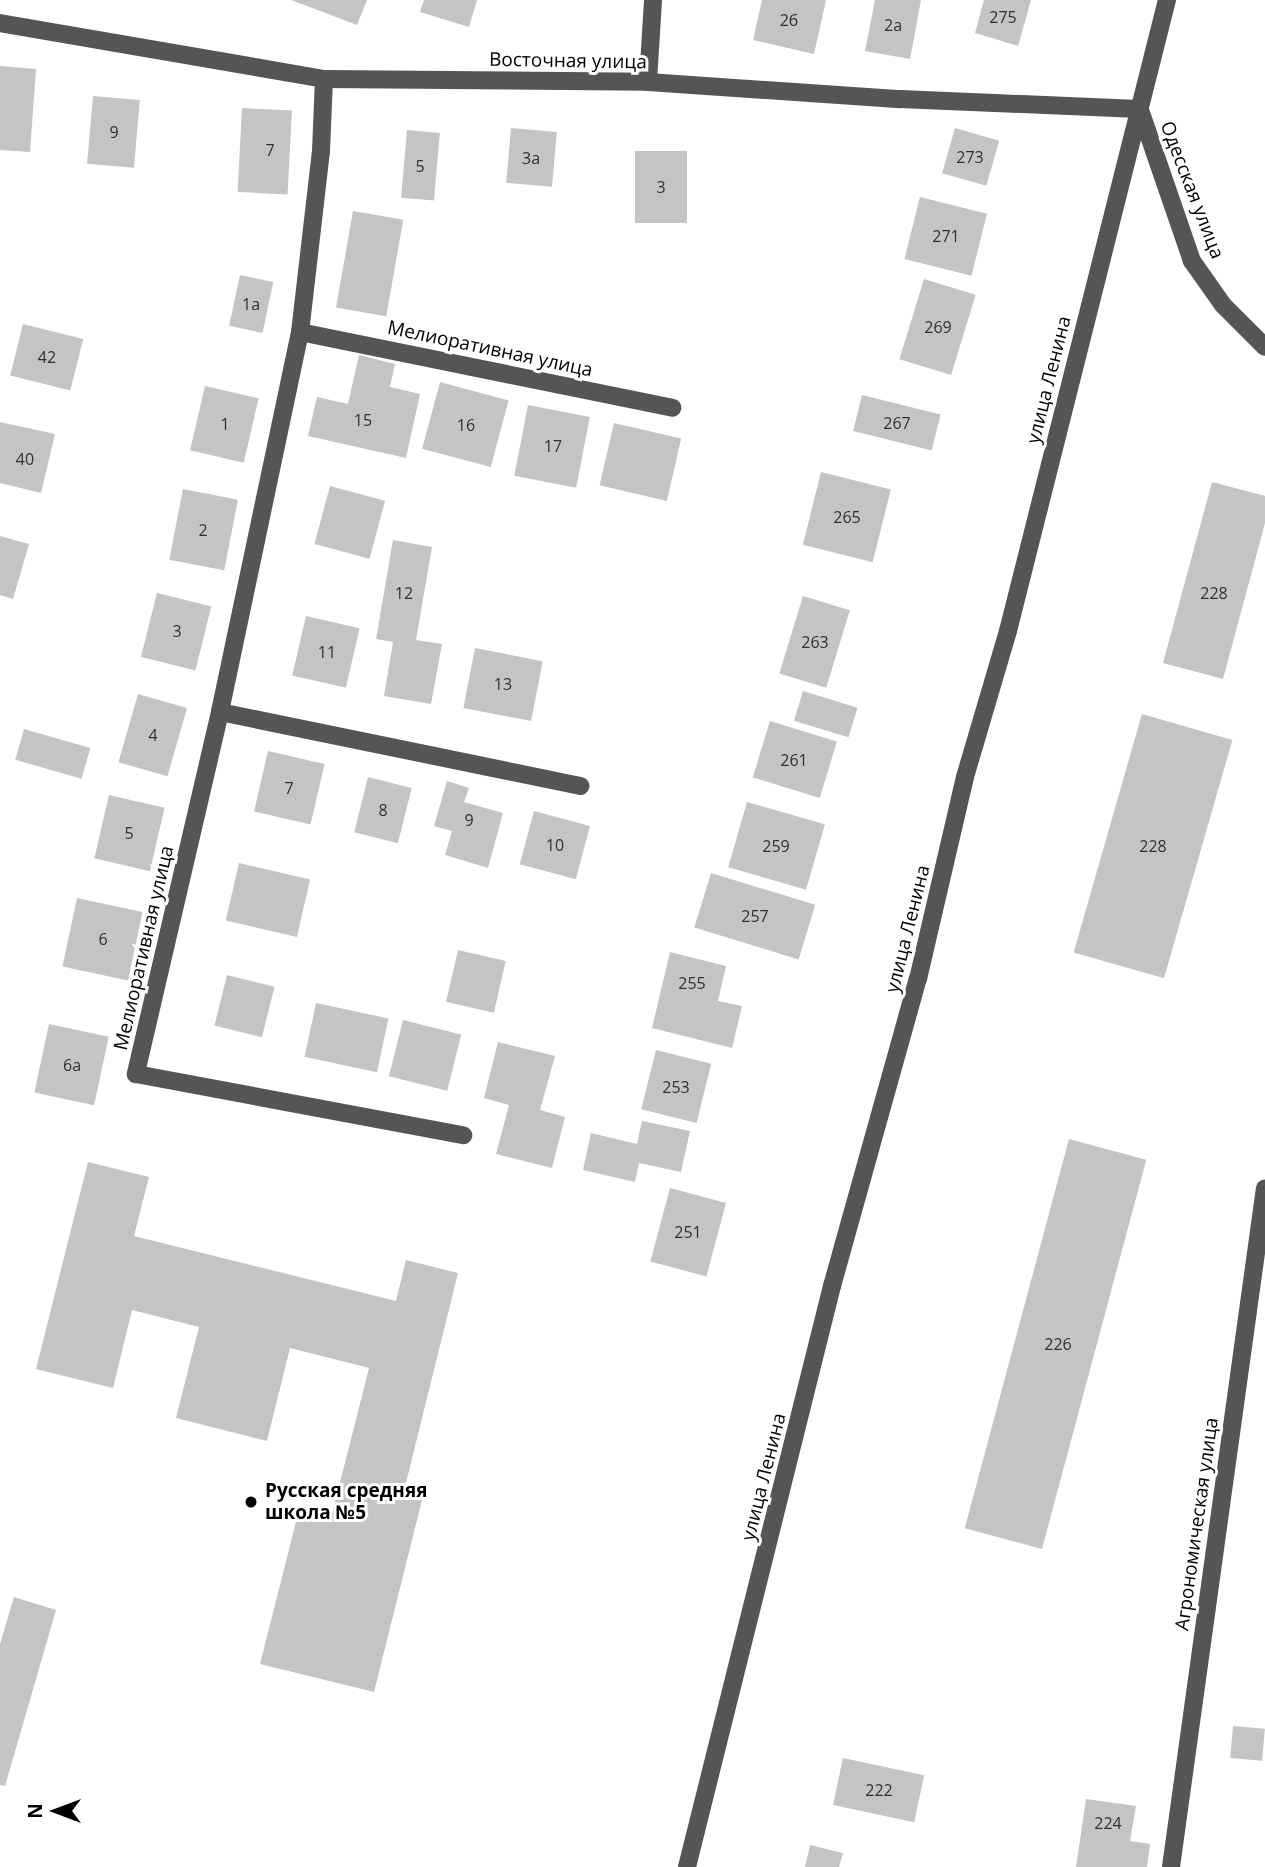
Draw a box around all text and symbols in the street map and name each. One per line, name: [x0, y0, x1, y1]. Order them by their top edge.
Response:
house number: 275: [989, 7, 1017, 27]
house number: 2б: [780, 10, 798, 30]
house number: 2а: [884, 15, 902, 35]
street label: Восточная улица: [489, 48, 647, 74]
street label: Одесская улица: [1155, 118, 1229, 262]
house number: 9: [109, 122, 119, 142]
house number: 7: [265, 140, 275, 160]
house number: 273: [956, 147, 984, 167]
house number: 3а: [522, 148, 540, 168]
house number: 5: [415, 156, 425, 176]
house number: 3: [656, 177, 666, 197]
house number: 271: [932, 226, 960, 246]
house number: 1а: [242, 294, 260, 314]
street label: улица Ленина: [1022, 314, 1076, 446]
street label: Мелиоративная улица: [385, 316, 595, 382]
house number: 269: [924, 317, 952, 337]
house number: 42: [38, 347, 56, 367]
house number: 15: [354, 410, 372, 430]
house number: 267: [883, 413, 911, 433]
house number: 1: [220, 414, 230, 434]
house number: 16: [457, 415, 475, 435]
house number: 17: [544, 436, 562, 456]
house number: 40: [16, 449, 34, 469]
house number: 265: [833, 507, 861, 527]
house number: 2: [198, 520, 208, 540]
house number: 12: [395, 583, 413, 603]
house number: 228: [1200, 583, 1228, 603]
house number: 3: [172, 621, 182, 641]
house number: 263: [801, 632, 829, 652]
house number: 11: [318, 642, 336, 662]
house number: 13: [494, 674, 512, 694]
house number: 4: [148, 725, 158, 745]
house number: 261: [780, 750, 808, 770]
house number: 7: [284, 778, 294, 798]
house number: 8: [378, 800, 388, 820]
house number: 9: [464, 810, 474, 830]
house number: 5: [124, 823, 134, 843]
house number: 10: [546, 835, 564, 855]
house number: 259: [762, 836, 790, 856]
house number: 228: [1139, 836, 1167, 856]
street label: Мелиоративная улица: [109, 844, 179, 1052]
street label: улица Ленина: [881, 863, 935, 995]
house number: 257: [741, 906, 769, 926]
house number: 6: [98, 929, 108, 949]
house number: 255: [678, 973, 706, 993]
house number: 6а: [63, 1055, 81, 1075]
house number: 253: [662, 1077, 690, 1097]
house number: 251: [674, 1222, 702, 1242]
house number: 226: [1044, 1334, 1072, 1354]
street label: улица Ленина: [737, 1411, 791, 1543]
street label: Агрономическая улица: [1171, 1416, 1223, 1632]
place label: Русская средняя школа №5: [265, 1480, 427, 1524]
marker: Русская средняя школа №5: [243, 1494, 259, 1510]
north arrow: [21, 1776, 91, 1846]
house number: 222: [865, 1780, 893, 1800]
text: N: [22, 1803, 48, 1819]
house number: 224: [1094, 1813, 1122, 1833]

